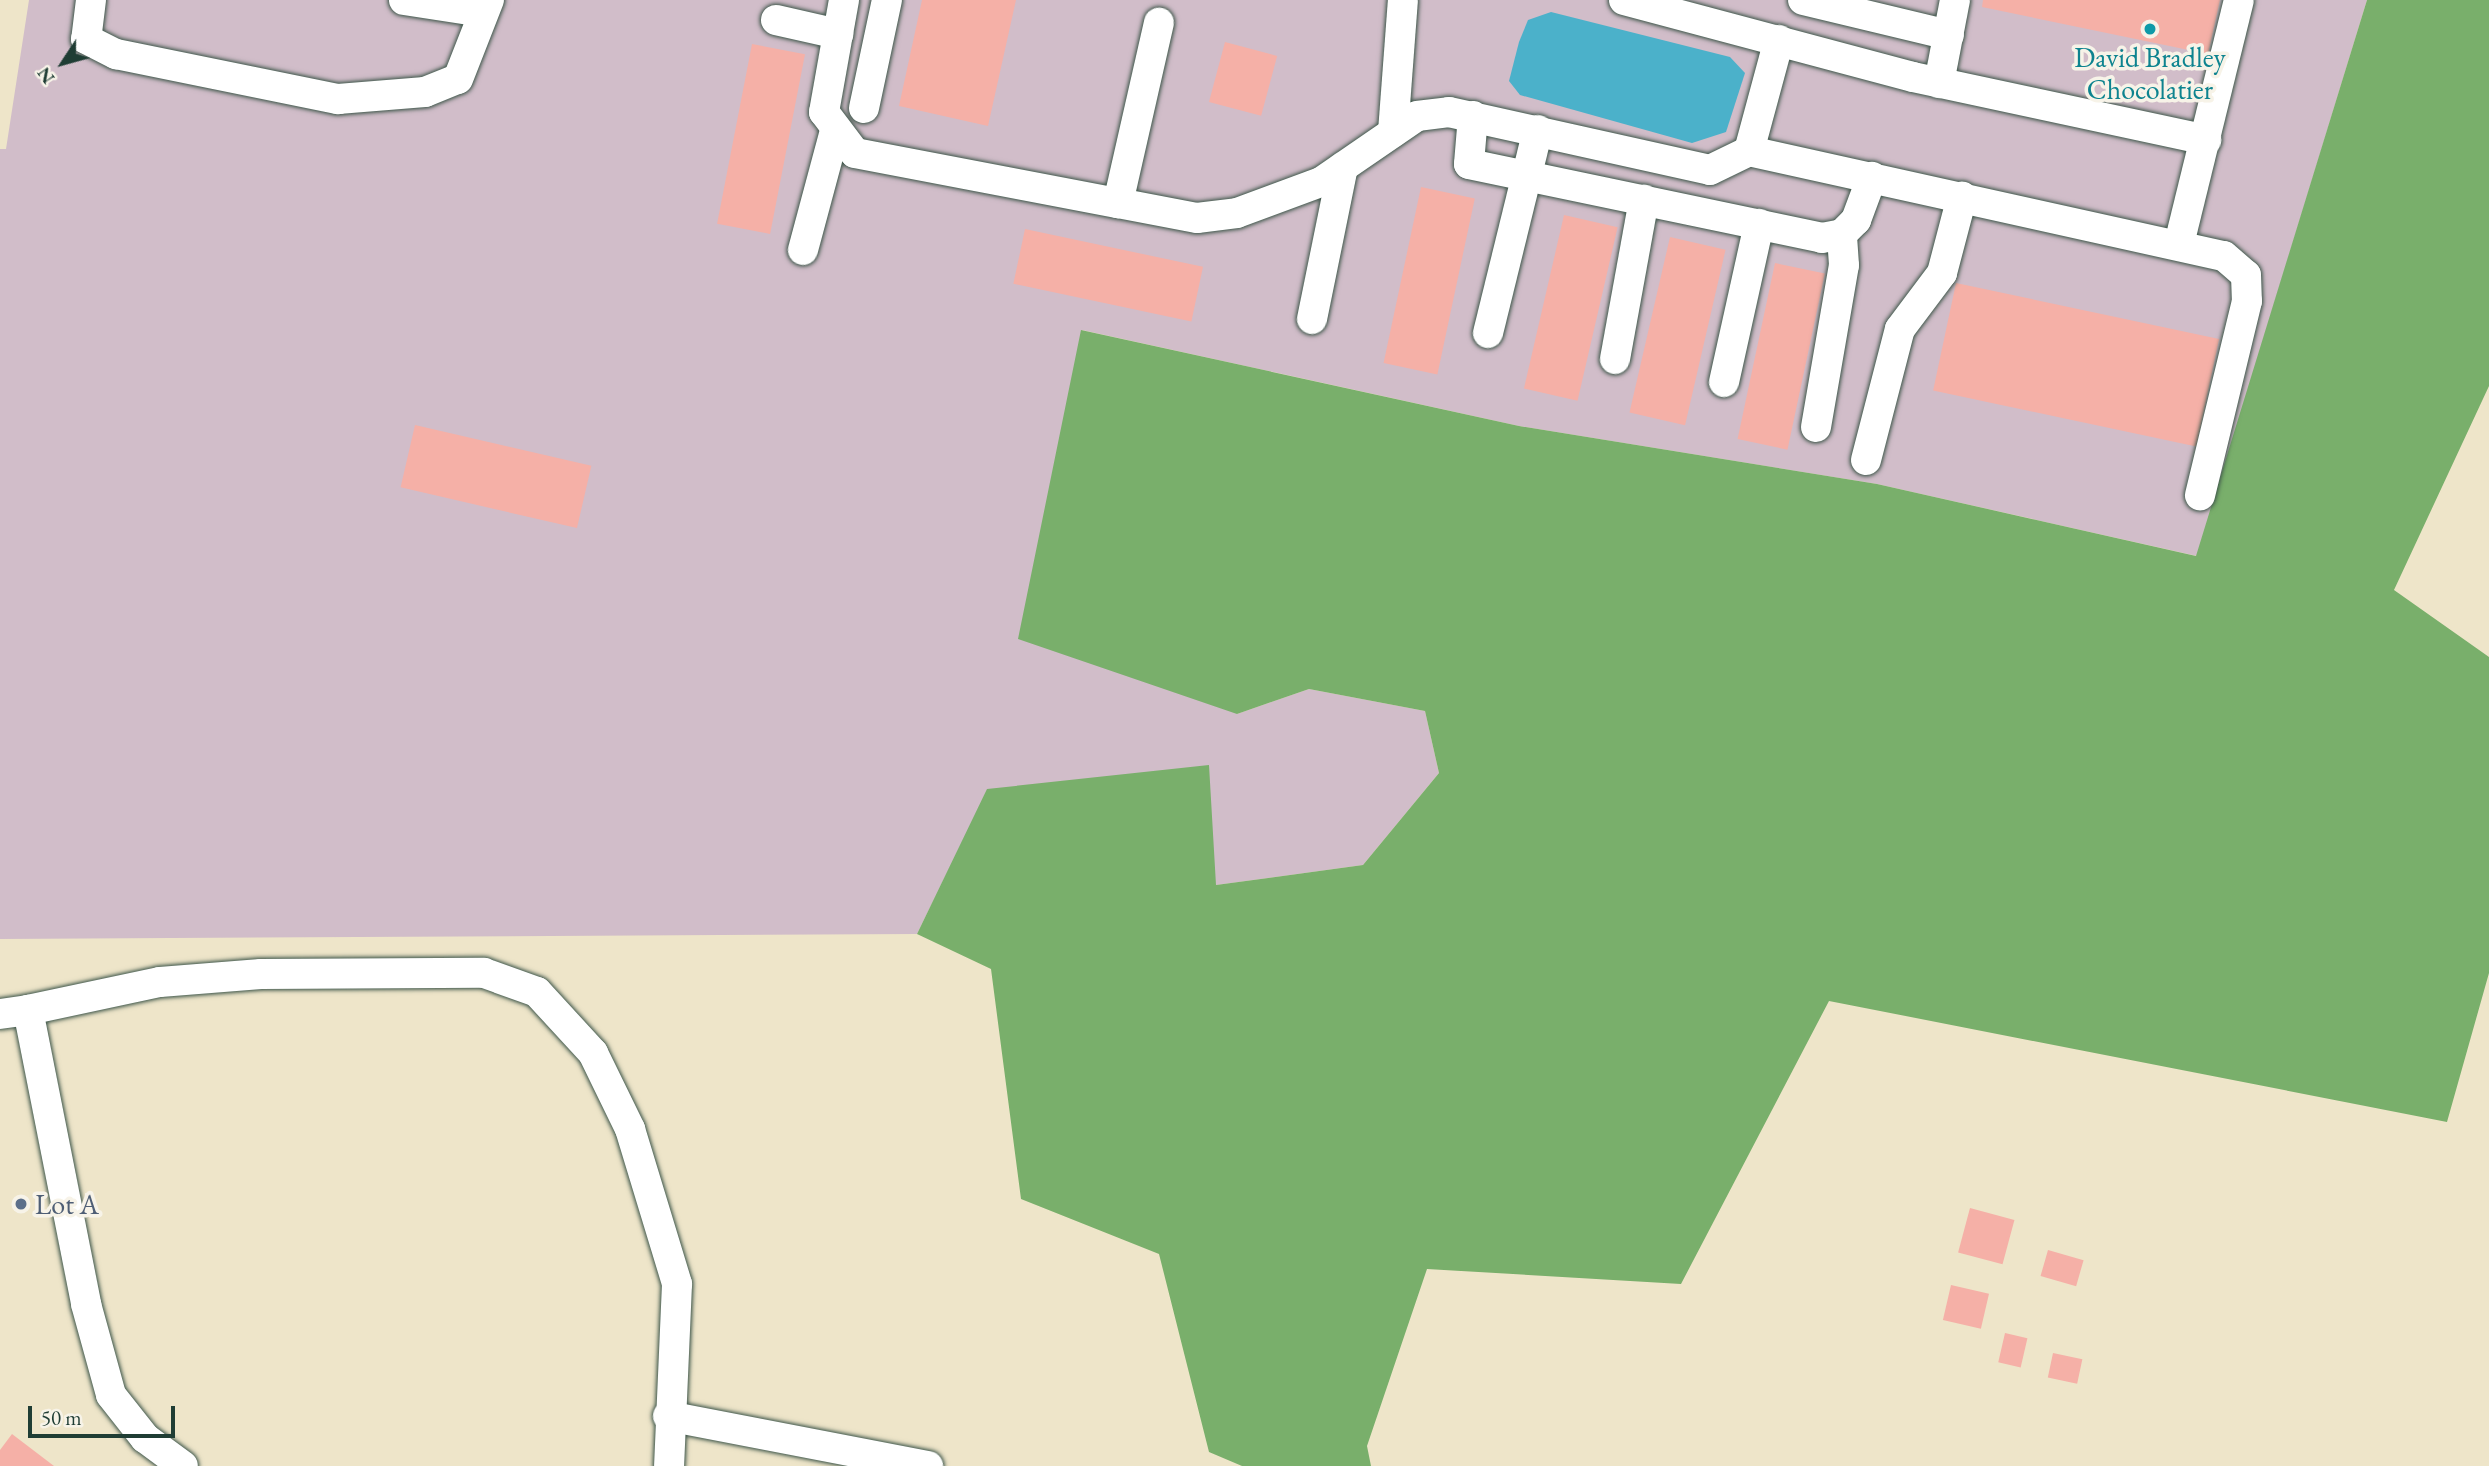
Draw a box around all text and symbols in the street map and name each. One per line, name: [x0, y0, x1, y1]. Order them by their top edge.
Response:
marker: David Bradley Chocolatier: [2142, 21, 2158, 37]
north arrow: [28, 28, 98, 98]
place label: David Bradley Chocolatier: [2074, 40, 2226, 106]
text: N: [31, 62, 60, 89]
place label: Lot A: [35, 1187, 99, 1221]
marker: Lot A: [13, 1196, 29, 1212]
scale bar: [32, 1392, 178, 1436]
text: 50 m: [41, 1404, 82, 1431]

